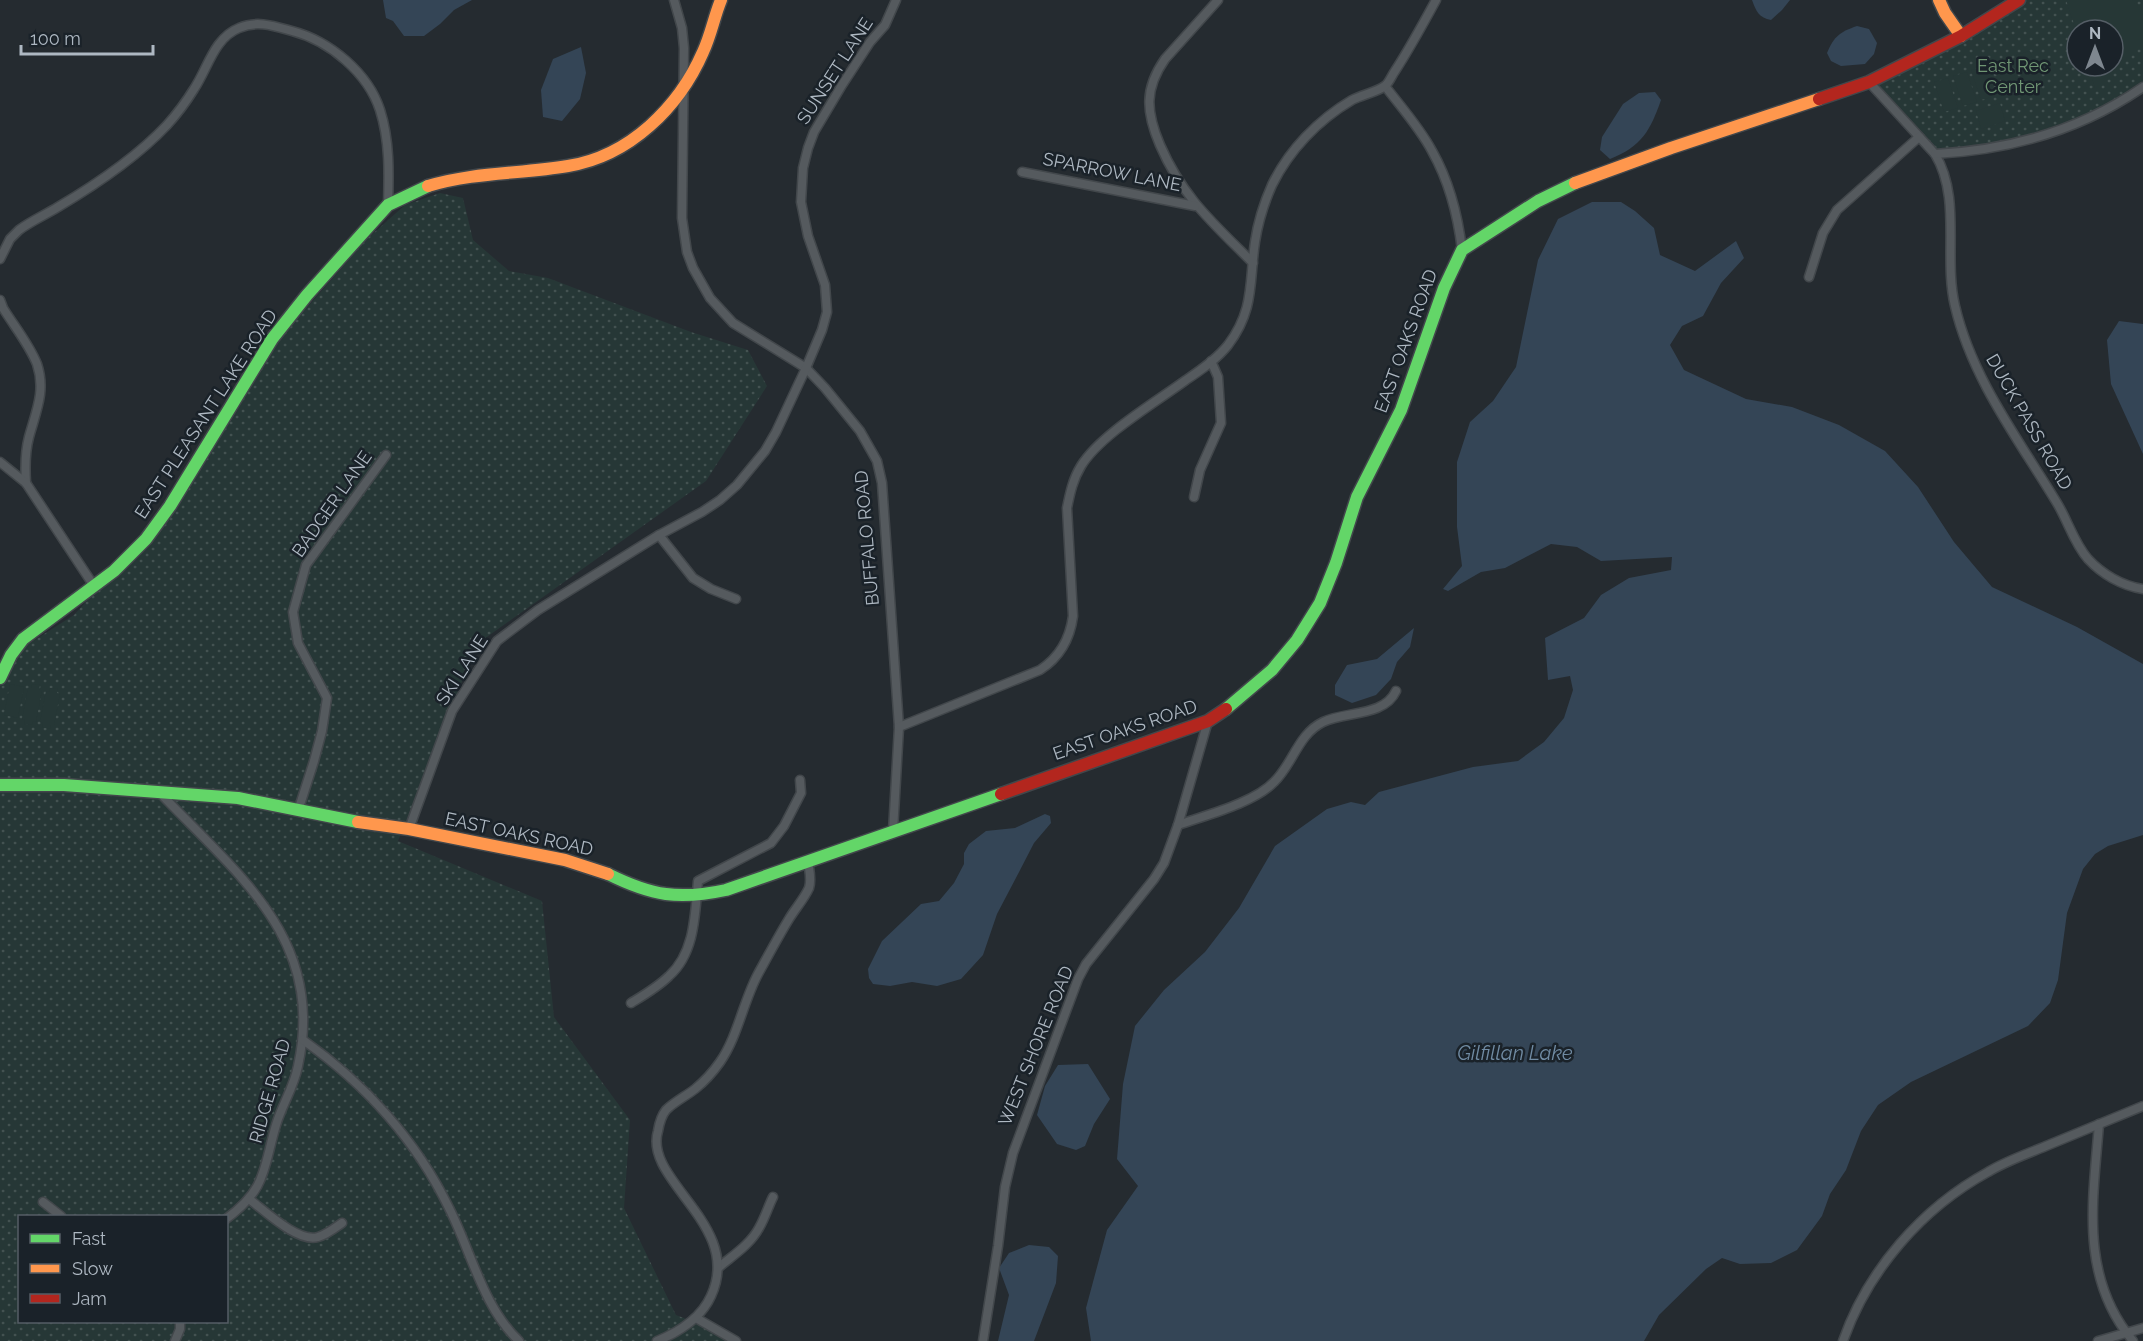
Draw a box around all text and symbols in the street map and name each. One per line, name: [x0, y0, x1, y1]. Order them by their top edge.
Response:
street label: SUNSET LANE: [792, 13, 877, 128]
scale bar: [21, 18, 153, 56]
north arrow: [2065, 18, 2125, 78]
text: N: [2089, 24, 2101, 43]
text: 100 m: [30, 28, 81, 49]
park label: East Rec Center: [1977, 55, 2049, 97]
street label: SPARROW LANE: [1041, 148, 1183, 195]
street label: EAST OAKS ROAD: [1370, 266, 1441, 415]
street label: EAST PLEASANT LAKE ROAD: [130, 305, 281, 522]
street label: DUCK PASS ROAD: [1982, 350, 2077, 494]
street label: BADGER LANE: [287, 447, 376, 561]
street label: BUFFALO ROAD: [850, 469, 883, 607]
street label: SKI LANE: [431, 631, 492, 709]
street label: EAST OAKS ROAD: [1050, 695, 1200, 764]
street label: EAST OAKS ROAD: [443, 808, 595, 860]
street label: WEST SHORE ROAD: [994, 963, 1077, 1129]
street label: RIDGE ROAD: [245, 1036, 294, 1145]
water label: Gilfillan Lake: [1457, 1041, 1573, 1065]
legend: [18, 1215, 228, 1323]
text: Fast: [72, 1228, 106, 1249]
text: Slow: [72, 1258, 113, 1279]
text: Jam: [72, 1288, 107, 1309]

